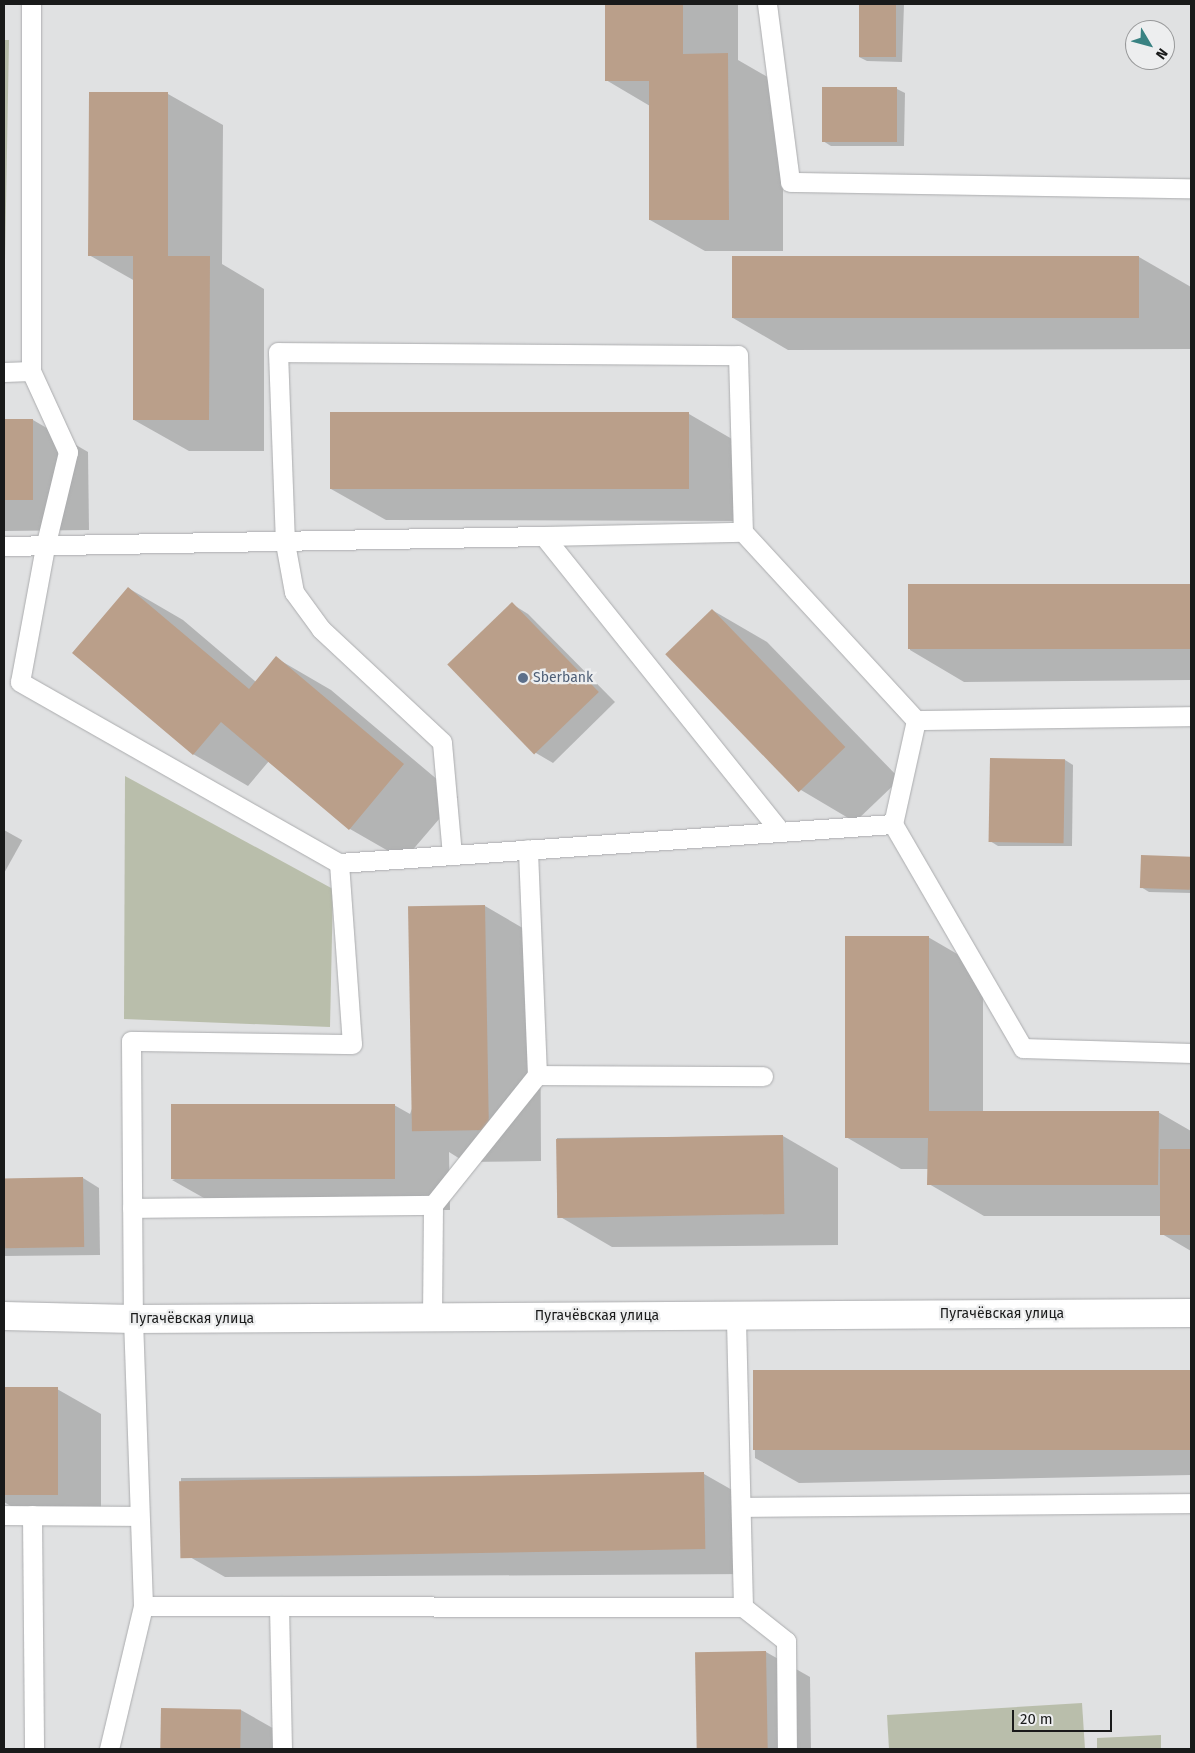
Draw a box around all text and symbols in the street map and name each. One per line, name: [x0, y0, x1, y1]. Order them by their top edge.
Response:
north arrow: [1125, 20, 1175, 70]
text: N: [1152, 45, 1171, 63]
place label: Sberbank: [533, 670, 593, 686]
marker: Sberbank: [517, 672, 529, 684]
street label: Пугачёвская улица: [940, 1306, 1064, 1322]
street label: Пугачёвская улица: [535, 1308, 659, 1324]
street label: Пугачёвская улица: [130, 1311, 254, 1327]
scale bar: [1015, 1700, 1115, 1732]
text: 20 m: [1020, 1710, 1053, 1728]

